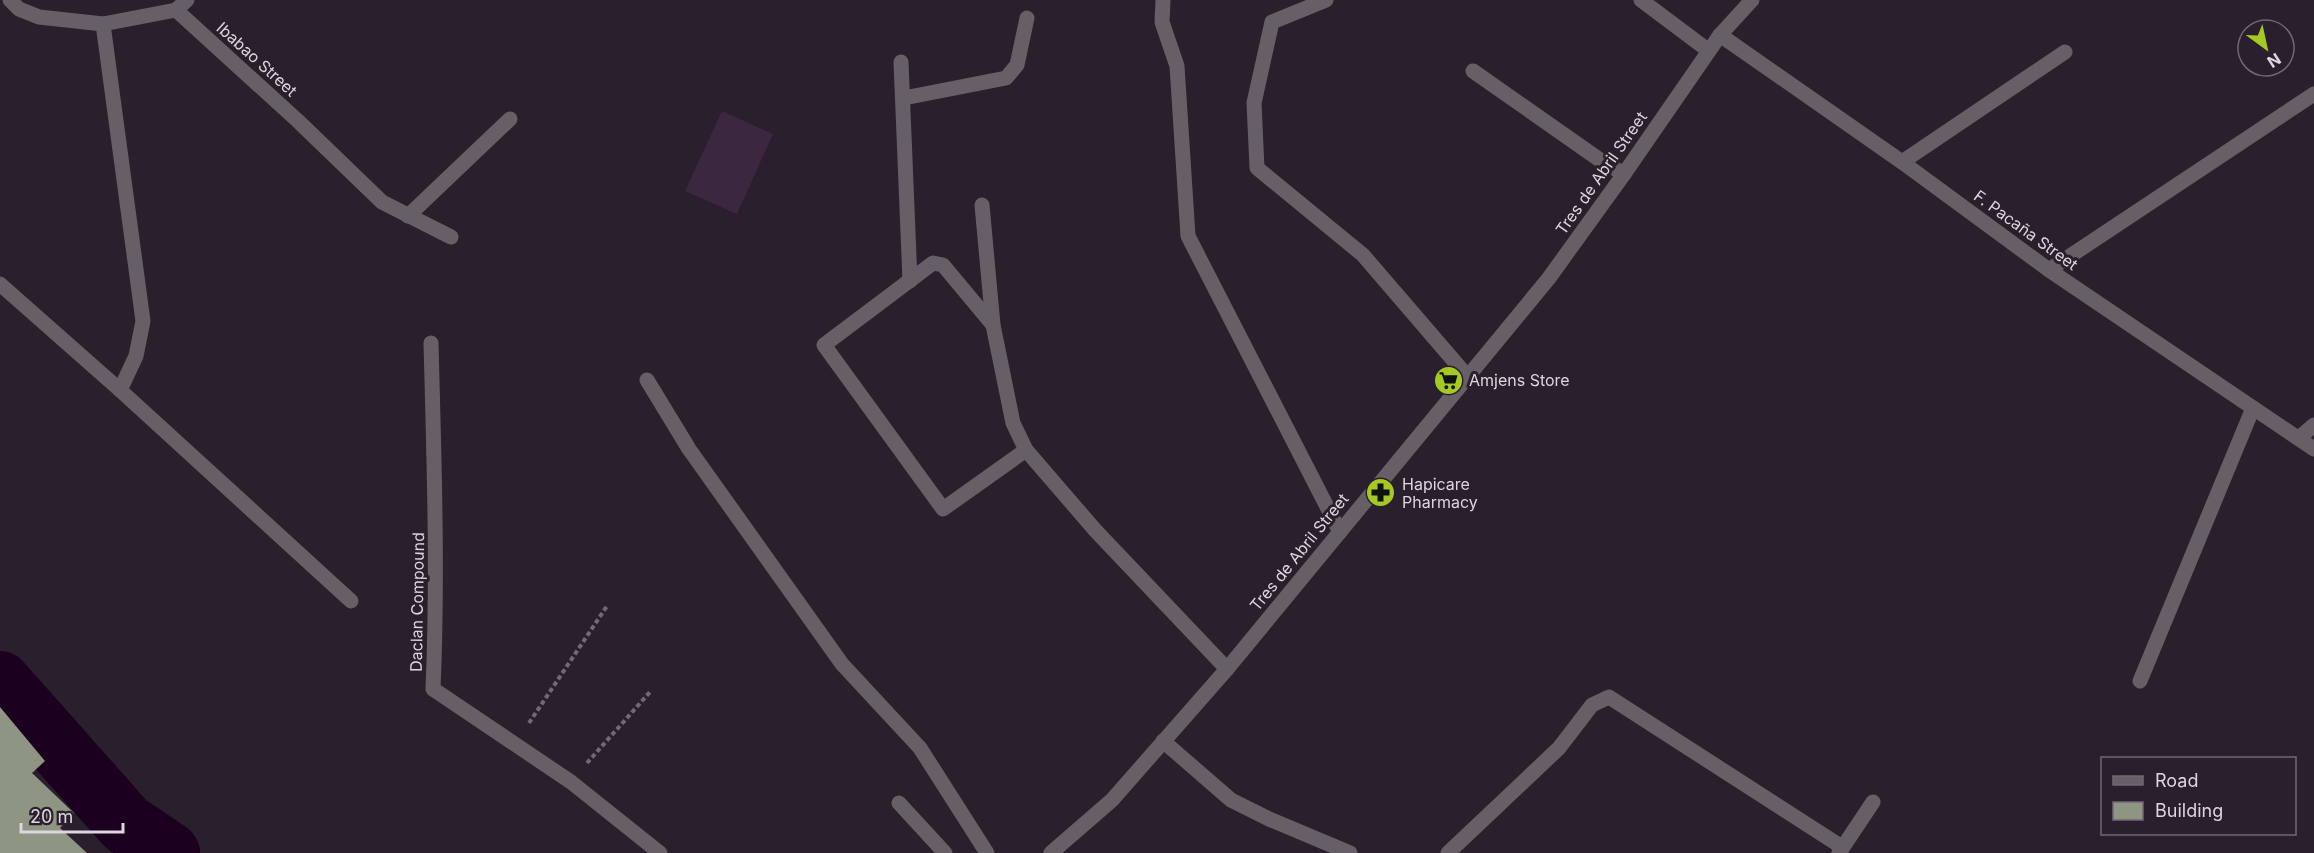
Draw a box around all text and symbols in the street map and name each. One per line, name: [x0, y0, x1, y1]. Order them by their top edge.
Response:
street label: Ibabao Street: [213, 18, 301, 100]
north arrow: [2236, 18, 2296, 78]
text: N: [2264, 49, 2285, 72]
street label: Tres de Abril Street: [1551, 108, 1651, 238]
street label: F. Pacaña Street: [1970, 186, 2082, 274]
supermarket icon: Amjens Store: [1432, 364, 1464, 396]
place label: Amjens Store: [1469, 370, 1570, 390]
place label: Hapicare Pharmacy: [1402, 474, 1478, 512]
pharmacy icon: Hapicare Pharmacy: [1365, 477, 1397, 509]
street label: Tres de Abril Street: [1245, 489, 1353, 615]
street label: Daclan Compound: [406, 532, 428, 672]
legend: [2101, 757, 2296, 835]
text: Road: [2155, 770, 2198, 791]
scale bar: [21, 796, 123, 834]
text: Building: [2155, 800, 2223, 821]
text: 20 m: [30, 806, 73, 827]

